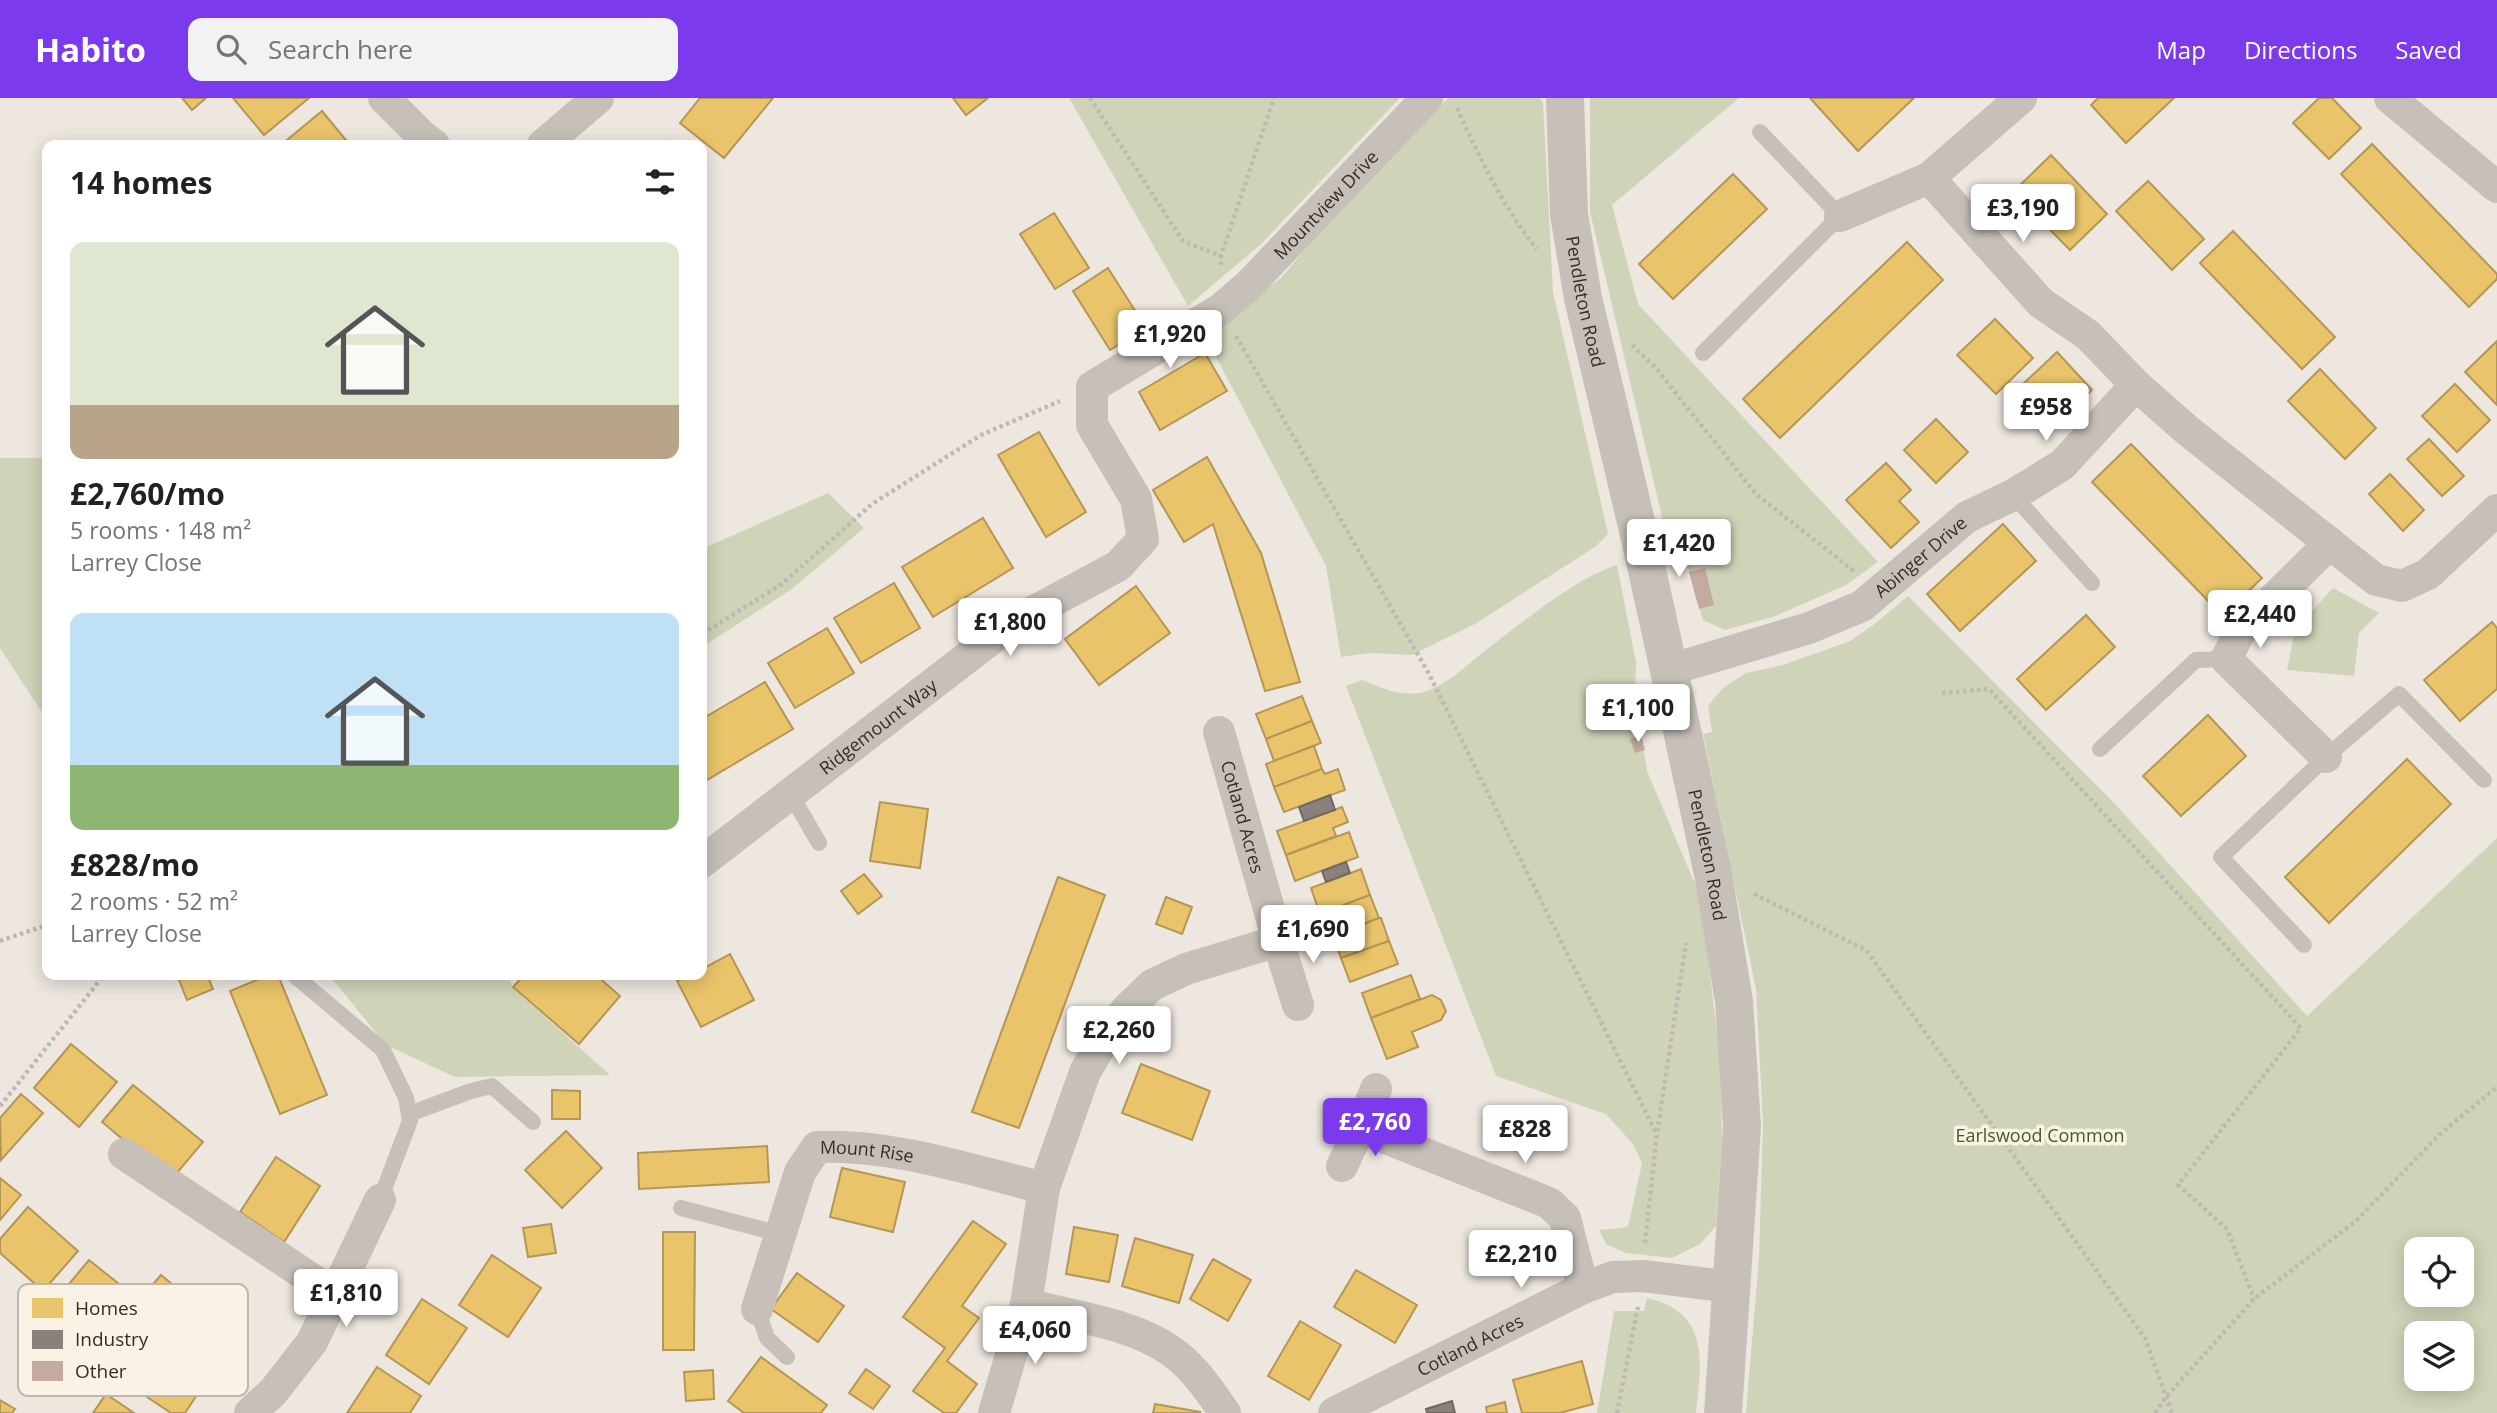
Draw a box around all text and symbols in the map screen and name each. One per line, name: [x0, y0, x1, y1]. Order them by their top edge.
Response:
search box: [188, 18, 678, 81]
text: Habito: [35, 27, 146, 72]
icon: search: [212, 30, 250, 68]
text: Search here: [268, 31, 413, 67]
text: Map: [2156, 33, 2206, 66]
text: Directions: [2244, 33, 2357, 66]
text: Saved: [2395, 33, 2462, 66]
street label: Mountview Drive: [1268, 145, 1383, 264]
text: 14 homes: [70, 162, 213, 203]
icon: filters: [641, 163, 679, 201]
pin: £3,190: [1966, 184, 2080, 244]
text: £3,190: [1987, 191, 2059, 223]
street label: Pendleton Road: [1561, 234, 1611, 369]
icon: home: [312, 287, 438, 413]
pin: £1,920: [1113, 310, 1227, 370]
text: £1,920: [1134, 317, 1206, 349]
pin: £958: [2005, 384, 2087, 443]
text: £958: [2020, 390, 2072, 422]
text: £2,760/mo: [70, 473, 225, 514]
street label: Abinger Drive: [1869, 511, 1972, 603]
text: 5 rooms · 148 m²: [70, 514, 251, 546]
pin: £1,420: [1622, 519, 1736, 579]
text: £1,420: [1643, 526, 1715, 558]
text: Larrey Close: [70, 546, 202, 578]
pin: £2,440: [2203, 590, 2317, 650]
text: £2,440: [2224, 597, 2296, 629]
pin: £1,800: [953, 598, 1067, 658]
text: £1,800: [974, 605, 1046, 637]
icon: home: [312, 658, 438, 784]
street label: Ridgemount Way: [814, 673, 943, 780]
pin: £1,100: [1581, 684, 1695, 744]
text: £1,100: [1602, 691, 1674, 723]
street label: Cotland Acres: [1216, 758, 1270, 876]
street label: Pendleton Road: [1683, 787, 1733, 922]
text: £828/mo: [70, 844, 199, 885]
text: 2 rooms · 52 m²: [70, 885, 238, 917]
pin: £1,690: [1256, 906, 1370, 965]
text: £1,690: [1277, 912, 1349, 944]
text: Larrey Close: [70, 917, 202, 949]
pin: £2,260: [1062, 1006, 1176, 1066]
text: £2,260: [1083, 1013, 1155, 1045]
pin: £2,760: [1318, 1098, 1432, 1158]
text: £2,760: [1339, 1105, 1411, 1137]
pin: £828: [1484, 1105, 1566, 1165]
text: £828: [1499, 1112, 1551, 1144]
park label: Earlswood Common: [1955, 1123, 2125, 1147]
street label: Mount Rise: [820, 1135, 916, 1168]
pin: £2,210: [1464, 1230, 1578, 1290]
text: £2,210: [1485, 1237, 1557, 1269]
map controls: [2404, 1237, 2474, 1391]
button: locate: [2404, 1237, 2474, 1307]
pin: £1,810: [289, 1270, 403, 1329]
text: £1,810: [310, 1276, 382, 1308]
legend: [18, 1284, 248, 1396]
text: Homes: [75, 1295, 138, 1321]
pin: £4,060: [978, 1306, 1092, 1366]
street label: Cotland Acres: [1413, 1308, 1527, 1382]
text: £4,060: [999, 1313, 1071, 1345]
button: layers: [2404, 1321, 2474, 1391]
text: Industry: [75, 1326, 149, 1352]
text: Other: [75, 1358, 127, 1384]

